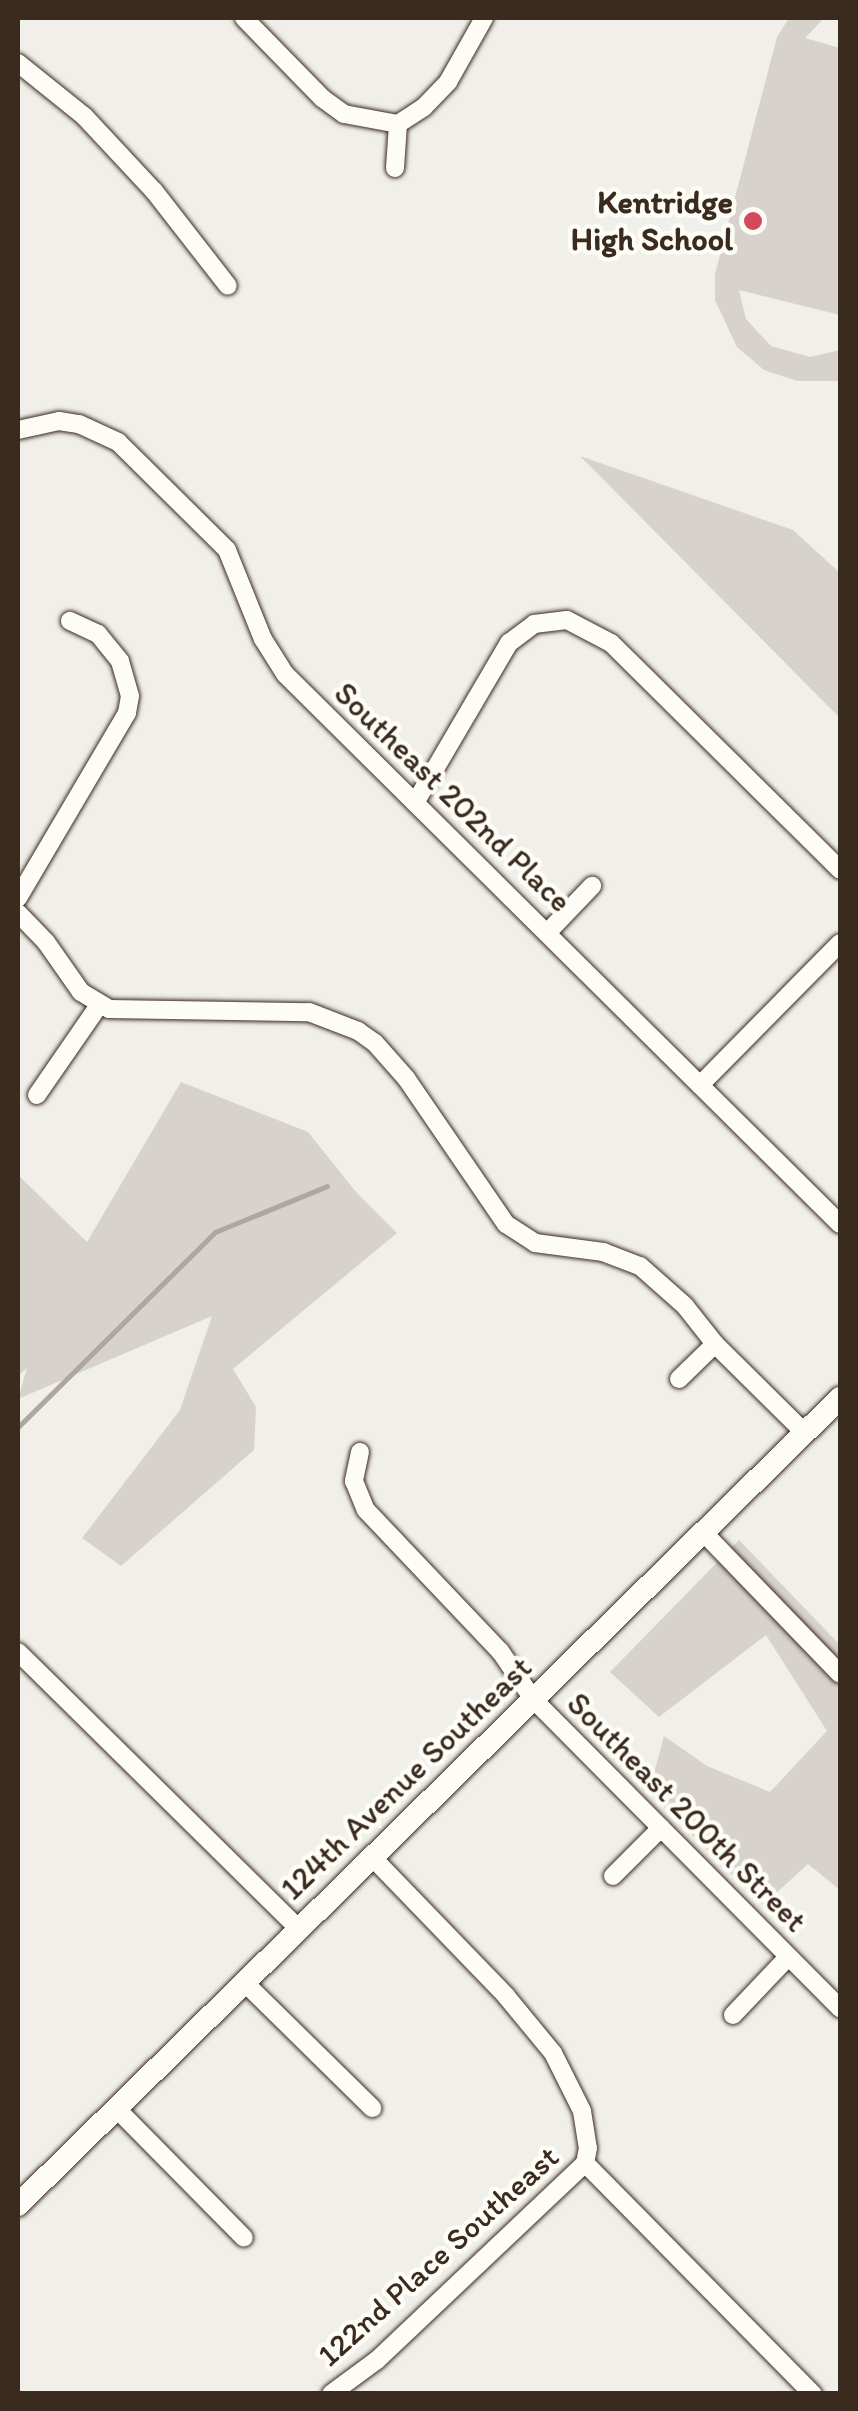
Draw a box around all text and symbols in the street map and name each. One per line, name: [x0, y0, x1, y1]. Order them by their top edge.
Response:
place label: Kentridge High School: [572, 184, 733, 259]
marker: Kentridge High School: [742, 210, 764, 232]
street label: Southeast 202nd Place: [326, 674, 580, 920]
street label: 124th Avenue Southeast: [273, 1649, 539, 1907]
street label: Southeast 200th Street: [559, 1684, 815, 1940]
street label: 122nd Place Southeast: [310, 2138, 566, 2374]

